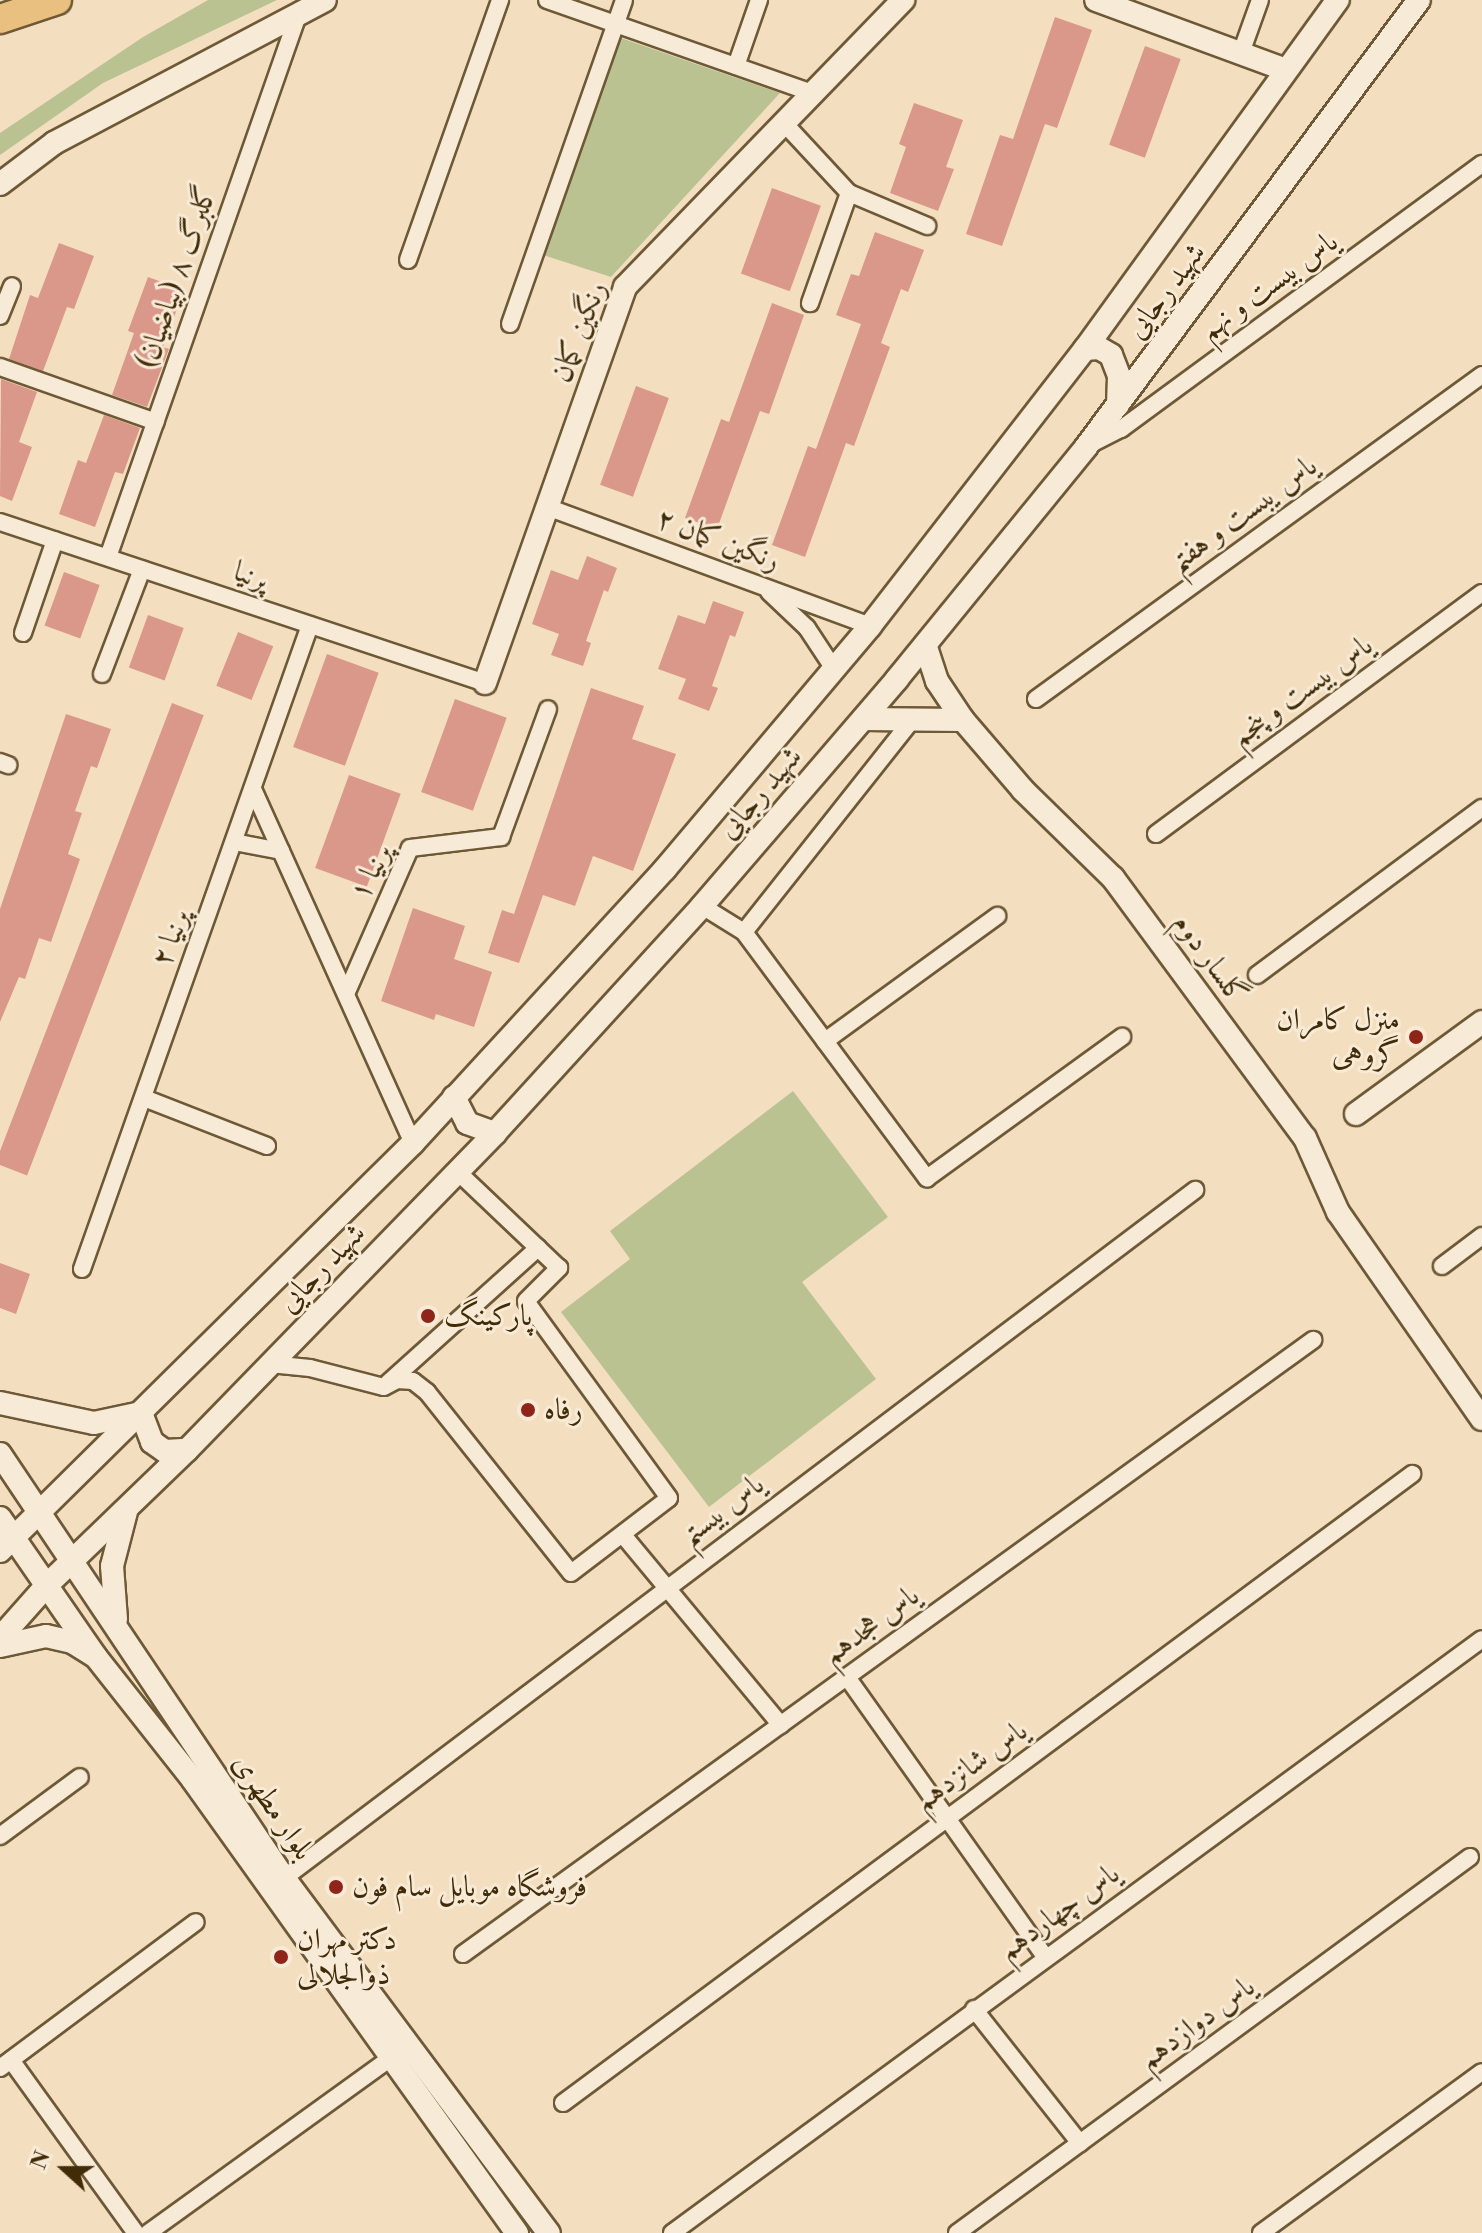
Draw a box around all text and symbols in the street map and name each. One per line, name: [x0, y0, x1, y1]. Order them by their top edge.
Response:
street label: گلبرگ ۸ (بیاضیان): [129, 181, 225, 373]
street label: یاس بیست و نهم: [1193, 224, 1345, 348]
street label: شهید رجایی: [1118, 236, 1214, 346]
street label: رنگین کمان: [543, 276, 615, 388]
street label: یاس یبست و هفتم: [1162, 448, 1324, 580]
street label: رنگین کمان ۲: [651, 501, 785, 579]
street label: پرنیا: [229, 553, 273, 599]
street label: یاس بیست و پنجم: [1224, 627, 1380, 755]
street label: شهید رجایی: [710, 739, 810, 847]
street label: پرنیا ۱: [342, 838, 400, 906]
street label: پرنیا ۲: [144, 905, 198, 971]
street label: گلسار دوم: [1165, 906, 1255, 1012]
place label: منزل کامران گروهی: [1276, 1002, 1400, 1072]
marker: منزل کامران گروهی: [1407, 1028, 1425, 1046]
street label: شهید رجایی: [271, 1216, 373, 1320]
place label: پارکینگ: [444, 1298, 533, 1334]
marker: پارکینگ: [419, 1307, 437, 1325]
place label: رفاه: [544, 1392, 583, 1428]
marker: رفاه: [519, 1401, 537, 1419]
street label: یاس بیستم: [673, 1467, 771, 1553]
street label: یاس هجدهم: [815, 1578, 927, 1672]
street label: یاس شانزدهم: [907, 1713, 1035, 1819]
street label: بلوار مطهری: [224, 1747, 322, 1867]
street label: یاس چهاردهم: [991, 1856, 1127, 1968]
place label: فروشگاه موبایل سام فون: [352, 1869, 587, 1905]
marker: فروشگاه موبایل سام فون: [327, 1878, 345, 1896]
place label: دکتر مهران ذوالجلالی: [297, 1922, 397, 1992]
marker: دکتر مهران ذوالجلالی: [272, 1948, 290, 1966]
street label: یاس دوازدهم: [1132, 1969, 1262, 2077]
north arrow: [24, 2129, 104, 2209]
text: N: [25, 2147, 57, 2173]

